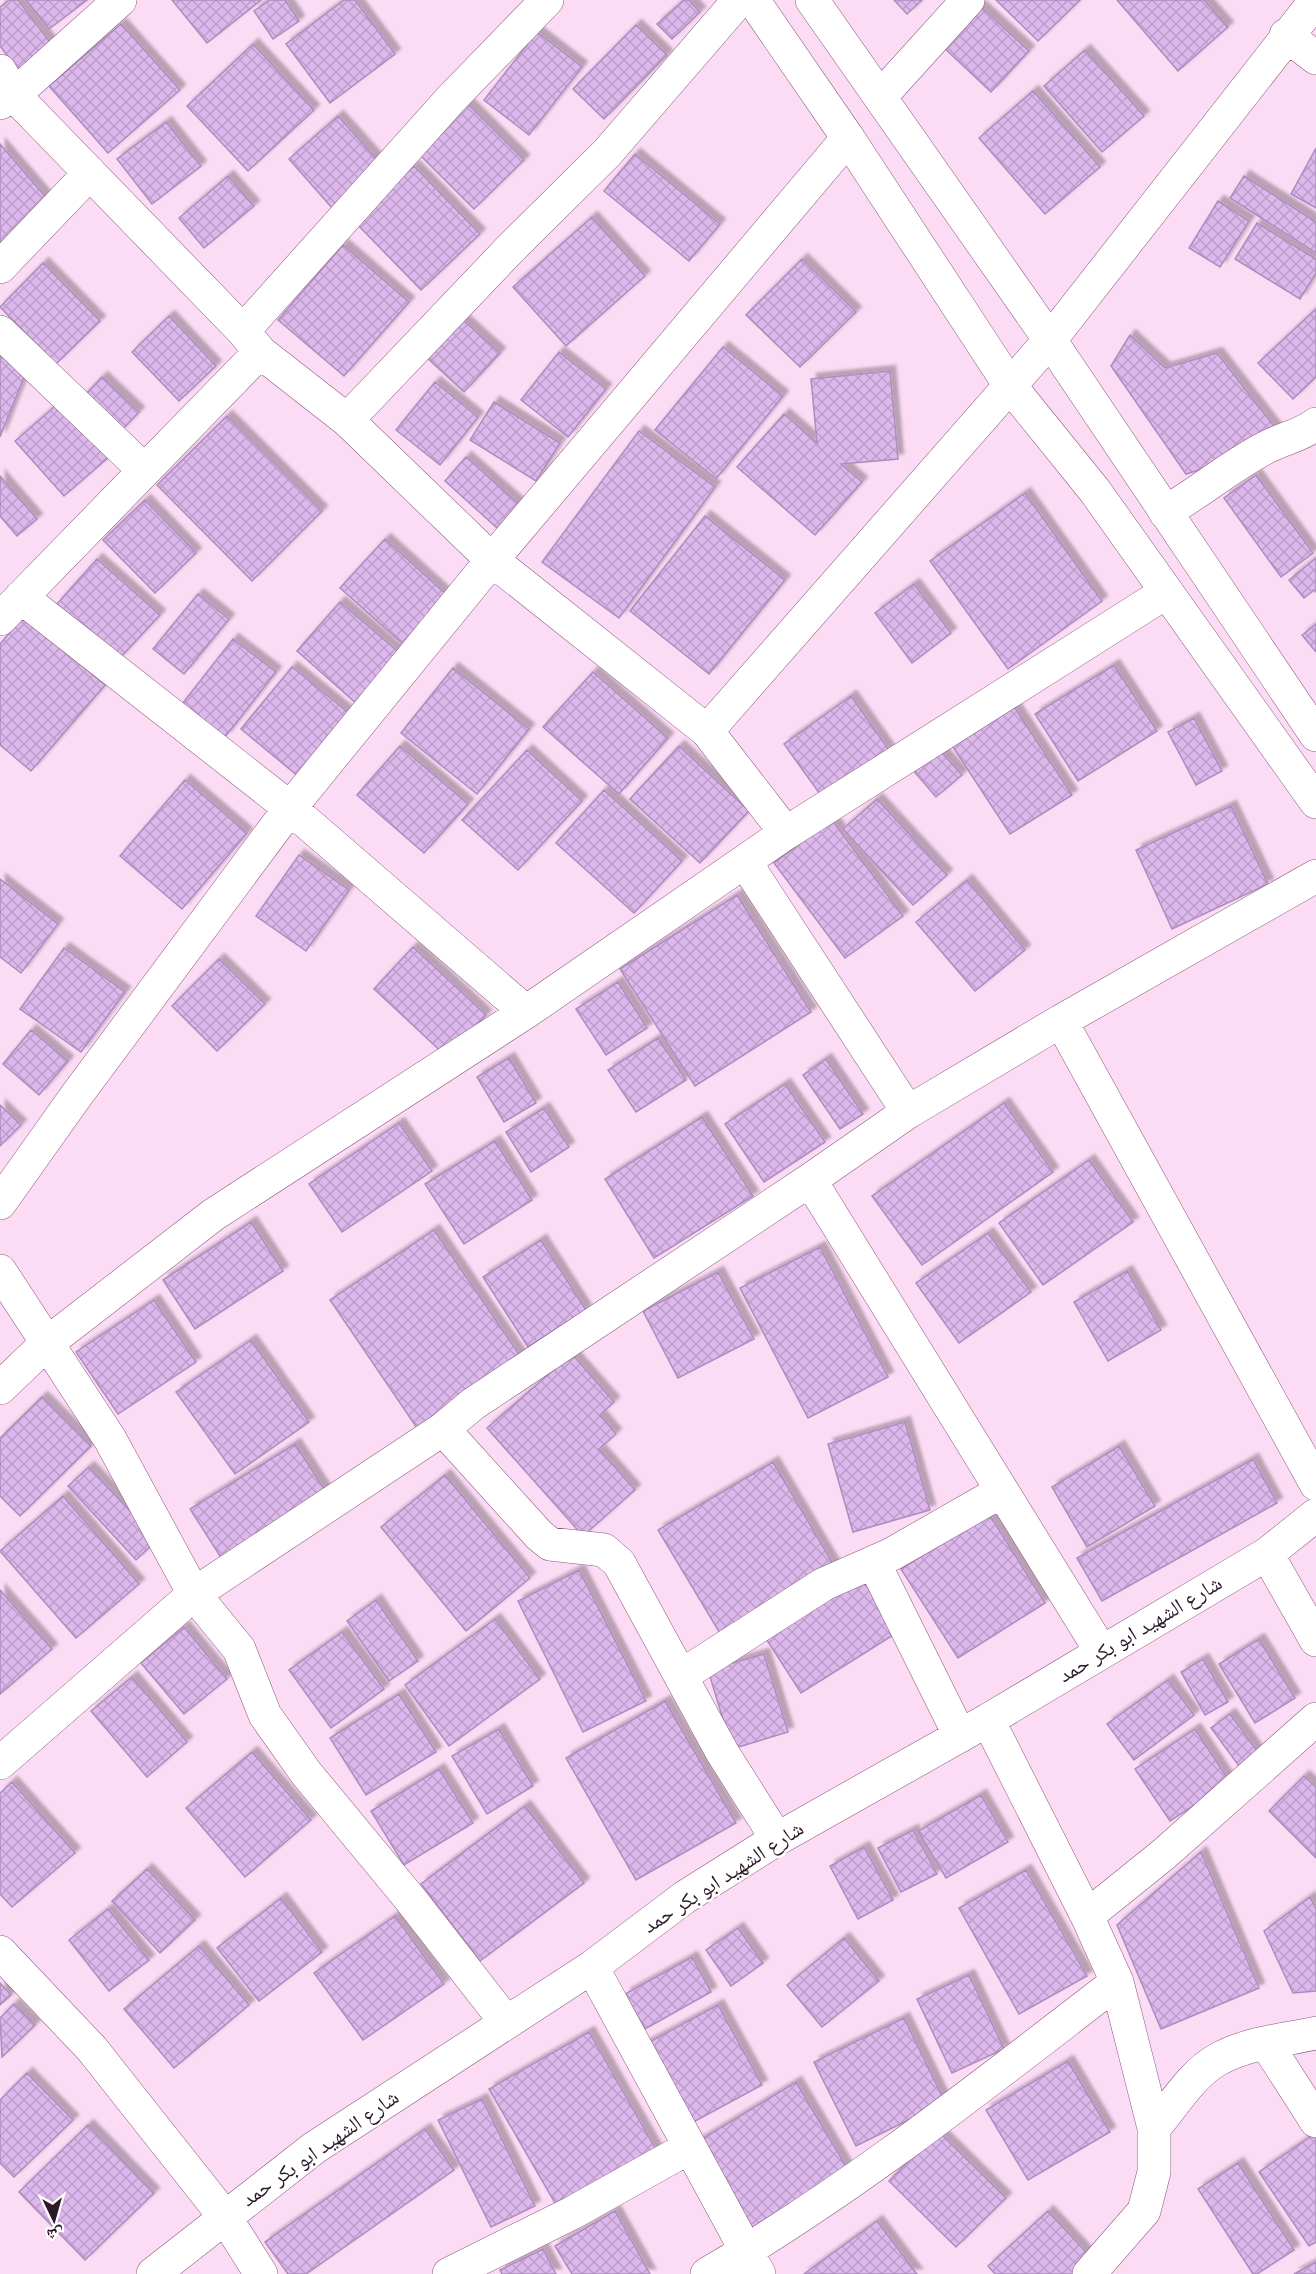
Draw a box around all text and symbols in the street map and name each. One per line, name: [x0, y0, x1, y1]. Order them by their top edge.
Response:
street label: شارع الشهيد ابو بكر حمد: [1054, 1571, 1227, 1688]
street label: شارع الشهيد ابو بكر حمد: [638, 1816, 808, 1939]
street label: شارع الشهيد ابو بكر حمد: [237, 2085, 404, 2212]
north arrow: [24, 2190, 84, 2250]
text: ش: [46, 2224, 65, 2245]

